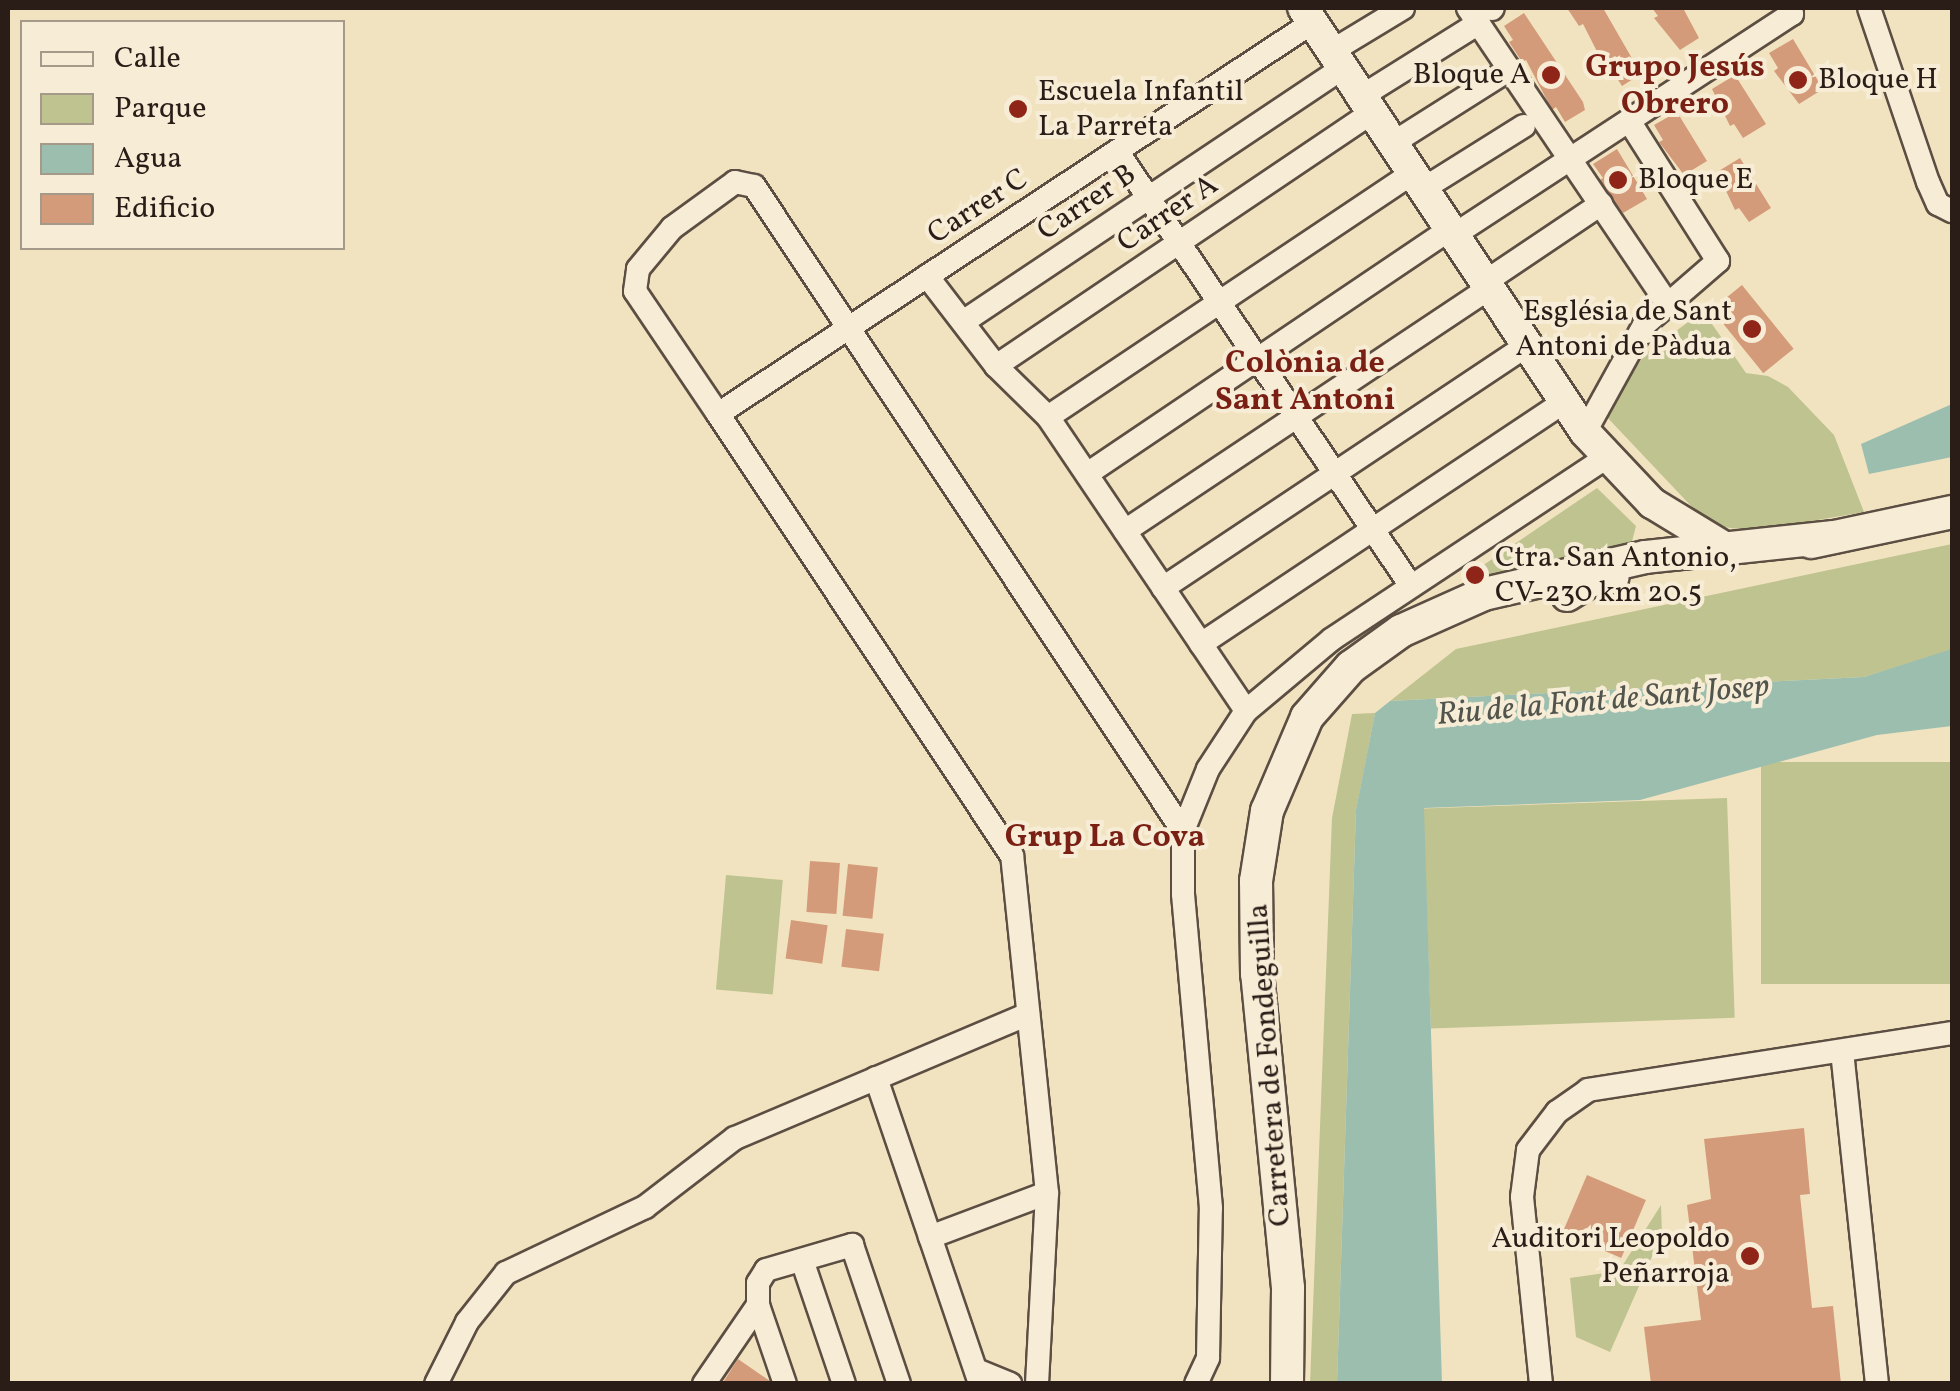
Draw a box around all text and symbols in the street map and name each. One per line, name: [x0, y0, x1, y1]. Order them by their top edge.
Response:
legend: [20, 20, 345, 250]
text: Calle: [114, 38, 181, 80]
district label: Grupo Jesús Obrero: [1585, 50, 1765, 125]
place label: Bloque A: [1413, 57, 1531, 93]
place label: Bloque H: [1818, 62, 1938, 98]
marker: Bloque A: [1540, 64, 1562, 86]
marker: Bloque H: [1787, 69, 1809, 91]
place label: Escuela Infantil La Parreta: [1038, 74, 1243, 144]
text: Parque: [114, 88, 206, 130]
marker: Escuela Infantil La Parreta: [1007, 98, 1029, 120]
text: Agua: [114, 138, 182, 180]
street label: Carrer B: [1031, 157, 1143, 249]
street label: Carrer C: [921, 161, 1035, 253]
place label: Bloque E: [1638, 162, 1753, 198]
street label: Carrer A: [1111, 167, 1225, 261]
marker: Bloque E: [1607, 169, 1629, 191]
text: Edificio: [114, 188, 215, 230]
place label: Església de Sant Antoni de Pàdua: [1516, 294, 1732, 364]
marker: Església de Sant Antoni de Pàdua: [1741, 318, 1763, 340]
district label: Colònia de Sant Antoni: [1215, 346, 1395, 421]
place label: Ctra. San Antonio, CV-230 km 20.5: [1495, 540, 1737, 610]
marker: Ctra. San Antonio, CV-230 km 20.5: [1464, 564, 1486, 586]
water label: Riu de la Font de Sant Josep: [1435, 668, 1771, 736]
district label: Grup La Cova: [1005, 819, 1205, 857]
street label: Carretera de Fondeguilla: [1241, 902, 1299, 1228]
place label: Auditori Leopoldo Peñarroja: [1491, 1221, 1730, 1292]
marker: Auditori Leopoldo Peñarroja: [1739, 1245, 1761, 1267]

